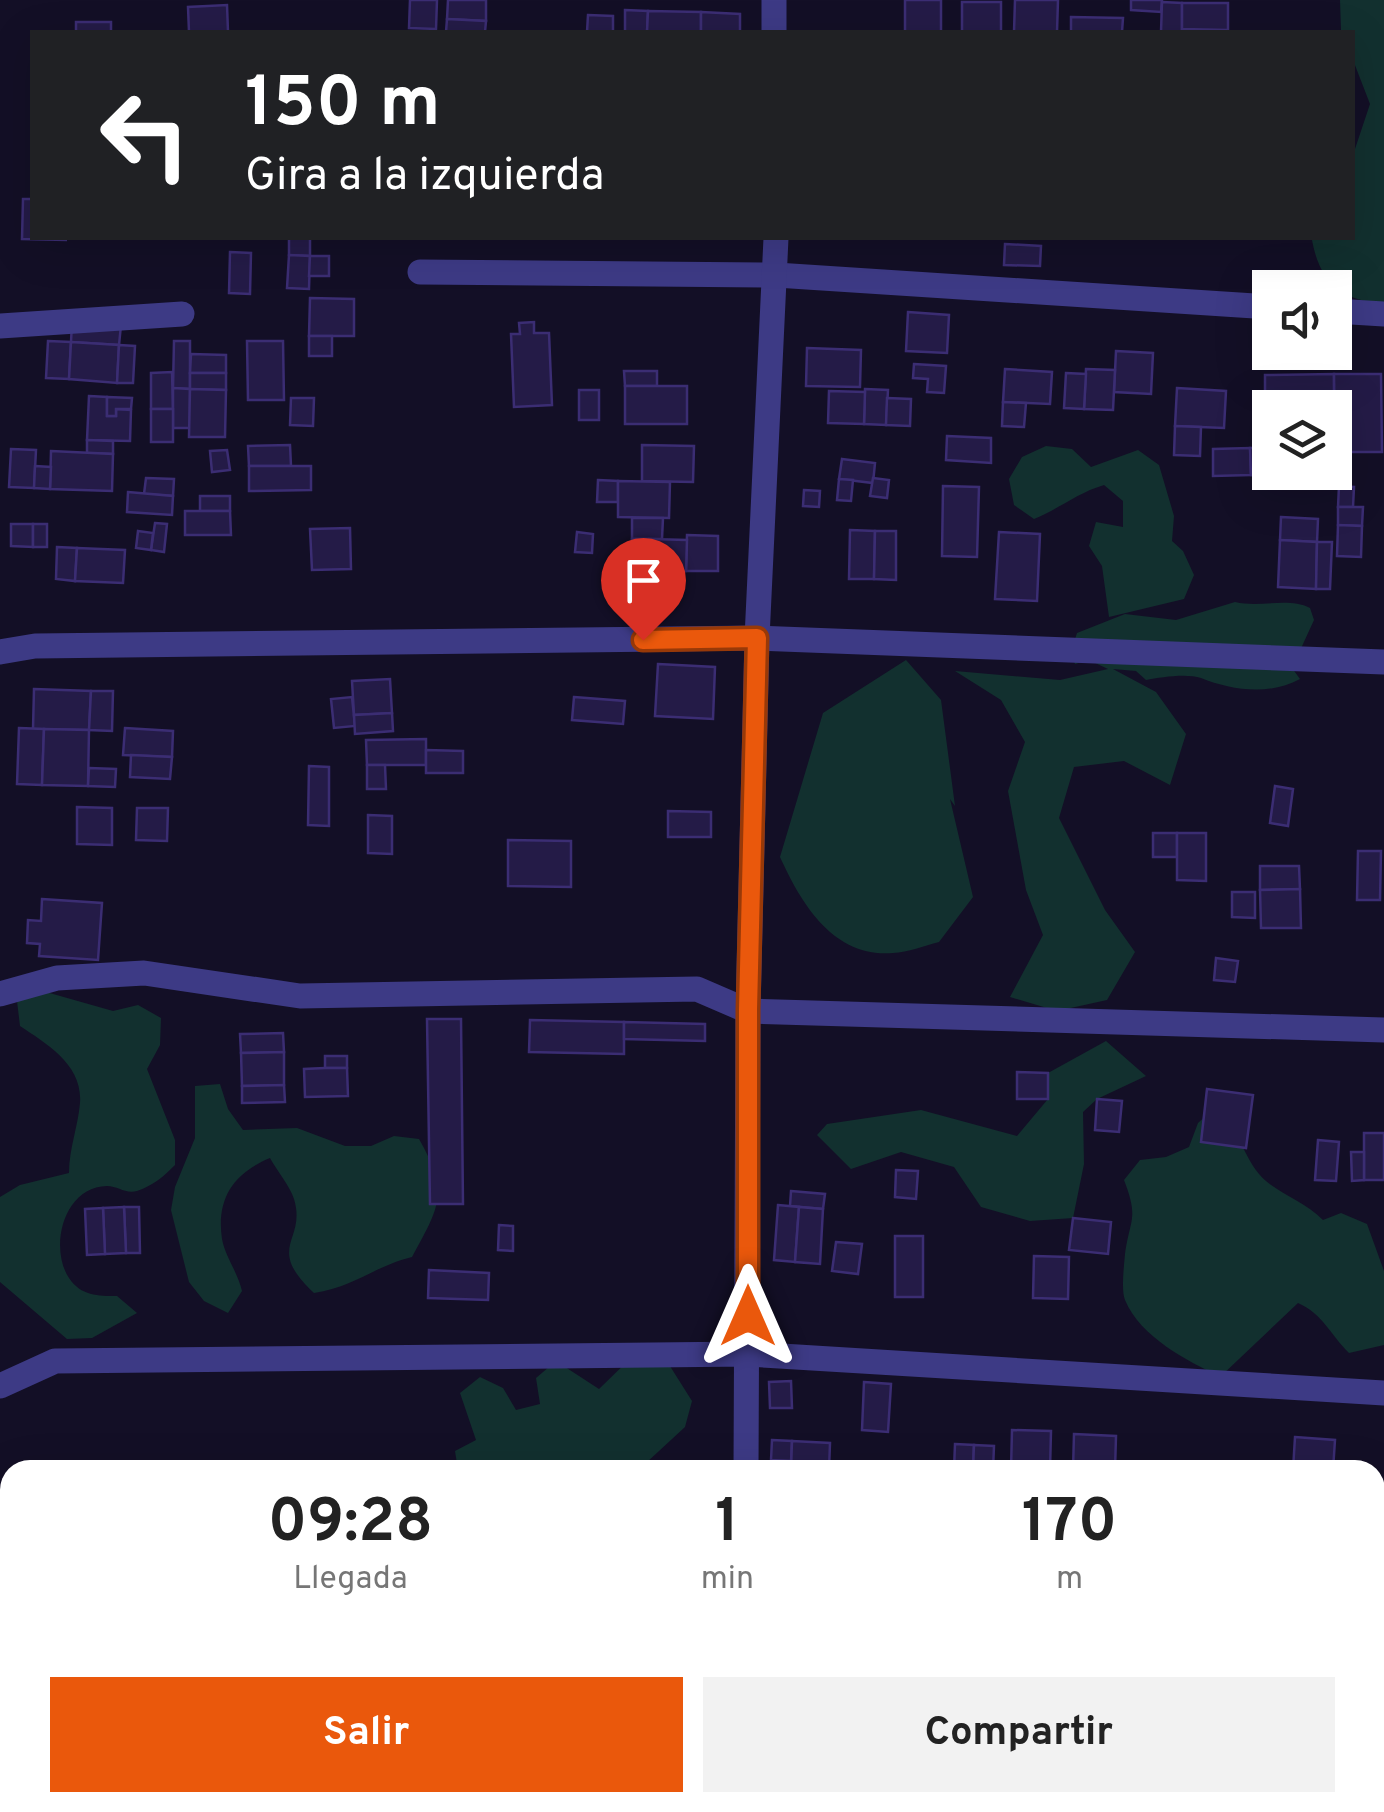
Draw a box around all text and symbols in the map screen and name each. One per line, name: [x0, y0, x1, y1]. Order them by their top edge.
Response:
text: 150 m: [245, 62, 440, 151]
icon: left: [80, 70, 210, 200]
text: Gira a la izquierda: [245, 149, 604, 206]
map controls: [1252, 270, 1352, 490]
button: sound: [1252, 270, 1352, 370]
button: layers: [1252, 390, 1352, 490]
pin: [601, 538, 686, 641]
icon: arrive: [616, 553, 671, 608]
position arrow: [696, 1264, 800, 1368]
text: 09:28: [268, 1487, 433, 1563]
text: 1: [715, 1487, 739, 1563]
text: 170: [1022, 1487, 1117, 1563]
text: Llegada: [293, 1560, 408, 1600]
text: min: [701, 1560, 754, 1600]
text: m: [1056, 1560, 1083, 1600]
button: Salir: [50, 1677, 683, 1792]
button: Compartir: [703, 1677, 1335, 1792]

